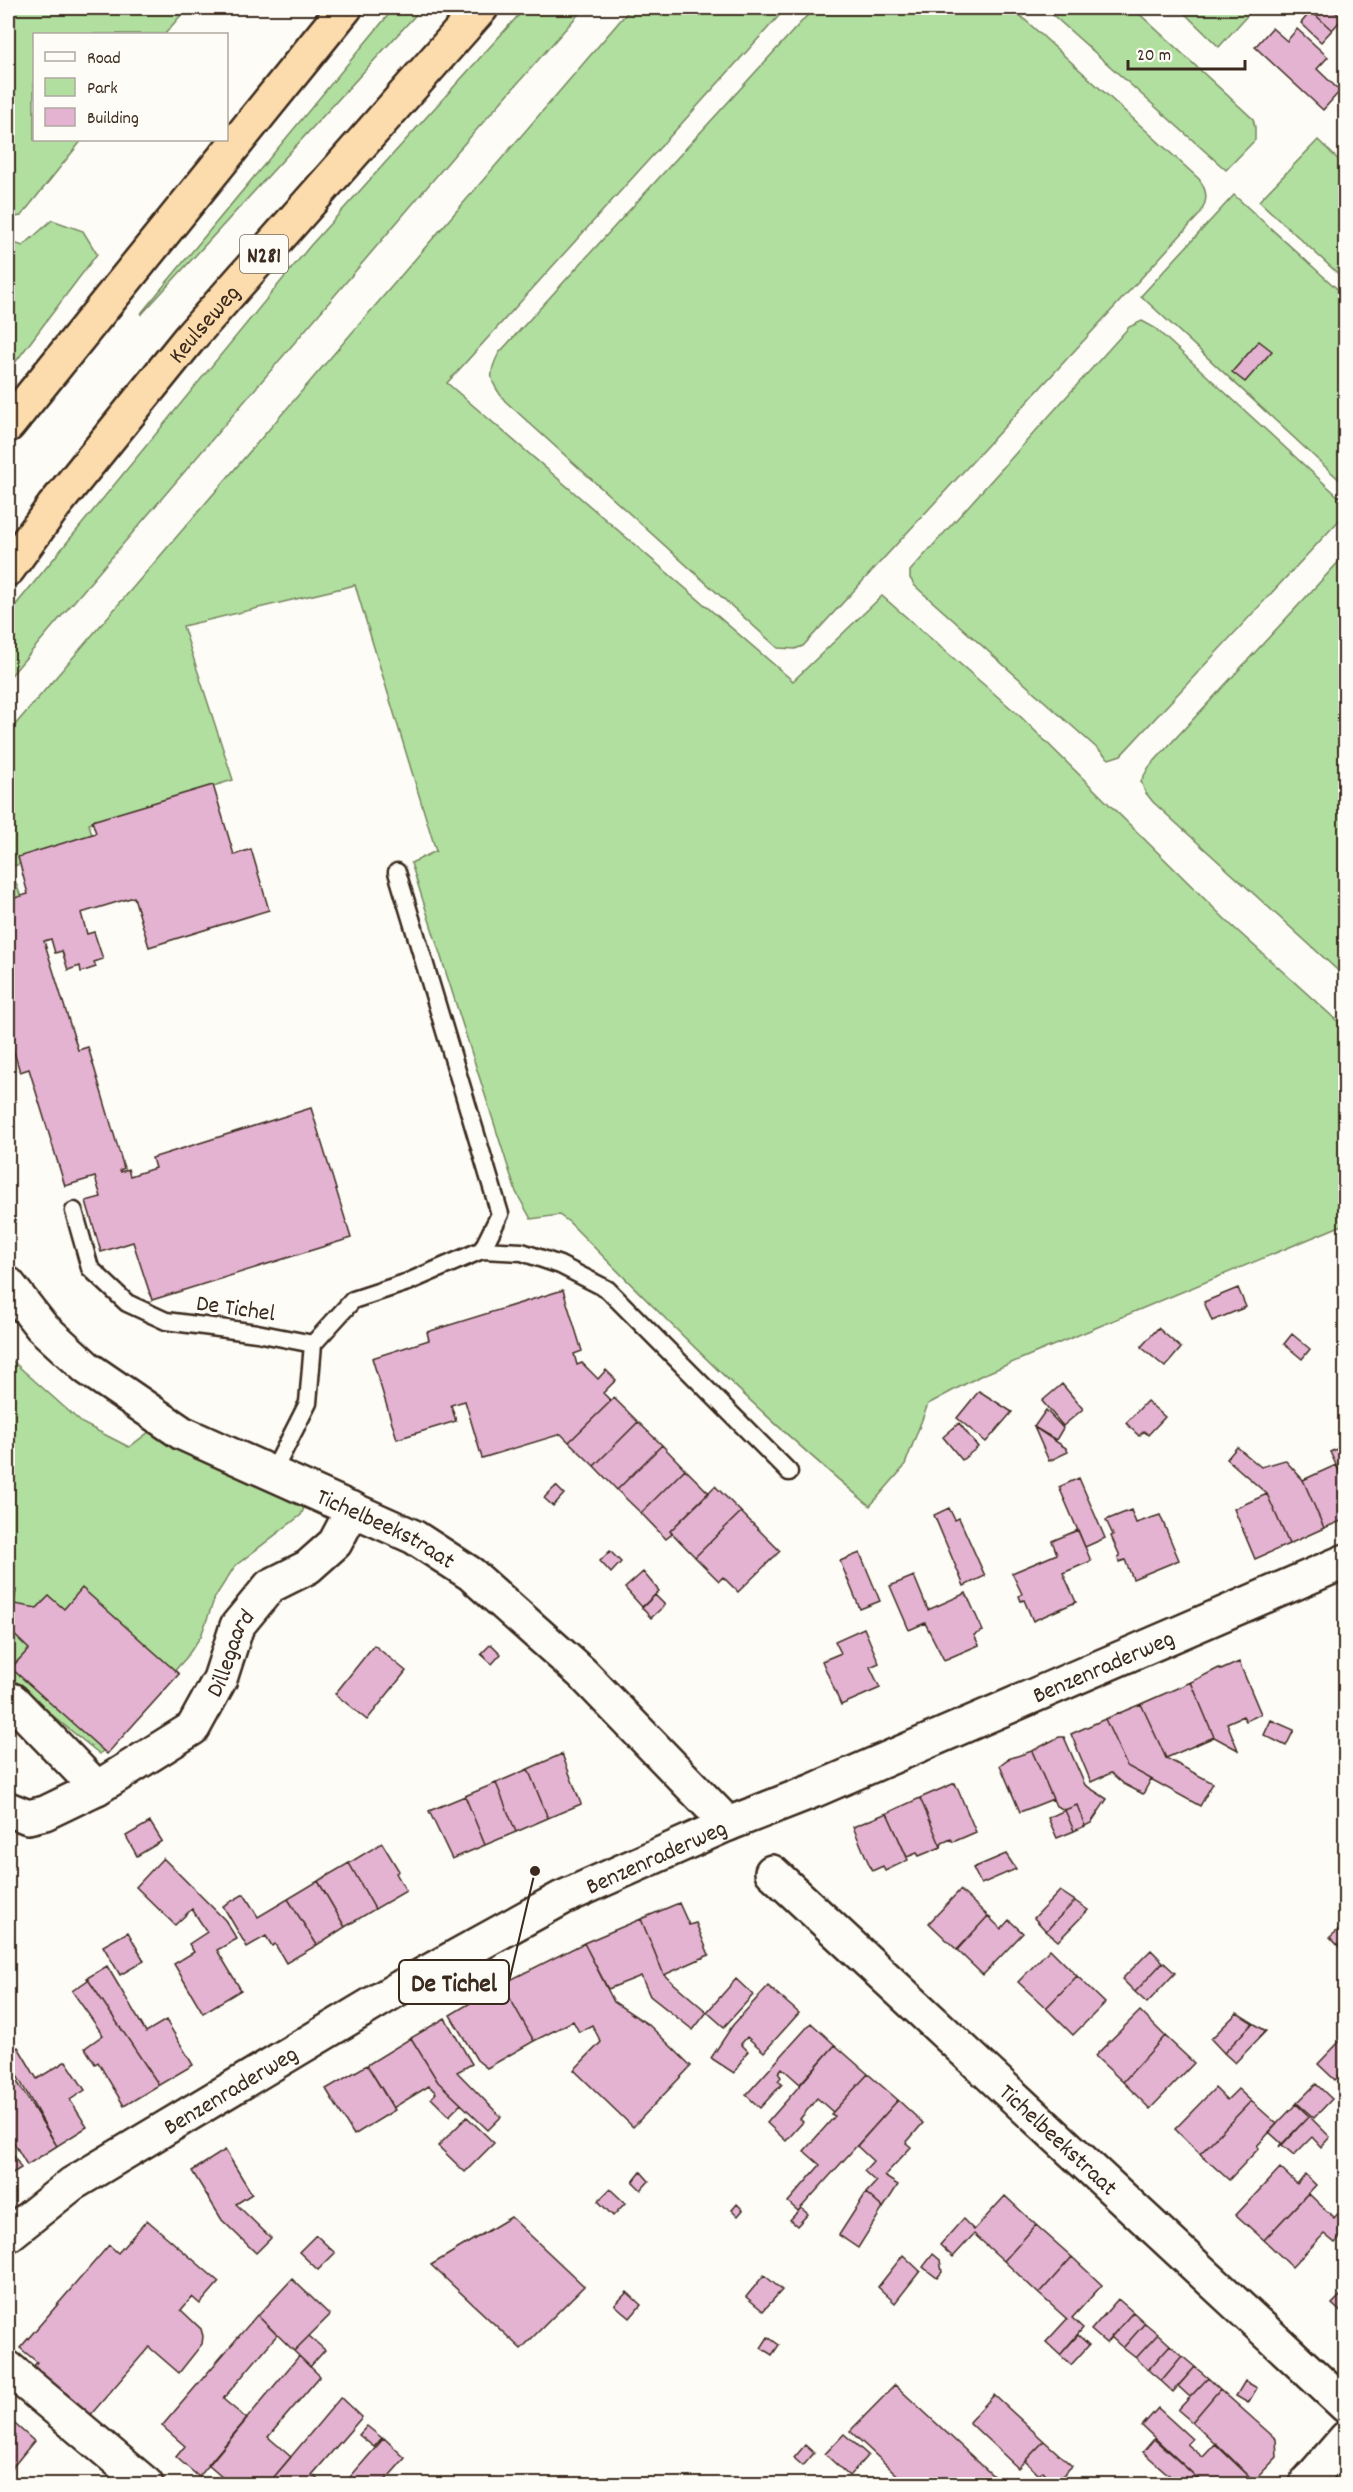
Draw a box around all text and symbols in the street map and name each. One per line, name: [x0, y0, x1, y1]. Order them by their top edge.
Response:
legend: [33, 33, 228, 141]
scale bar: [1128, 33, 1245, 71]
text: 20 m: [1137, 44, 1171, 69]
text: Road: [87, 47, 121, 72]
text: Park: [87, 77, 118, 102]
text: Building: [87, 107, 139, 132]
road number: N281: [240, 235, 288, 273]
street label: Keulseweg: [162, 278, 249, 372]
street label: De Tichel: [194, 1288, 278, 1332]
street label: Tichelbeekstraat: [310, 1481, 461, 1579]
street label: Dillegaard: [199, 1603, 264, 1704]
street label: Benzenraderweg: [1028, 1623, 1180, 1714]
street label: Benzenraderweg: [581, 1813, 733, 1905]
callout: De Tichel: [399, 1960, 509, 2004]
text: De Tichel: [411, 1967, 498, 2004]
street label: Benzenraderweg: [158, 2039, 305, 2145]
street label: Tichelbeekstraat: [990, 2077, 1124, 2205]

